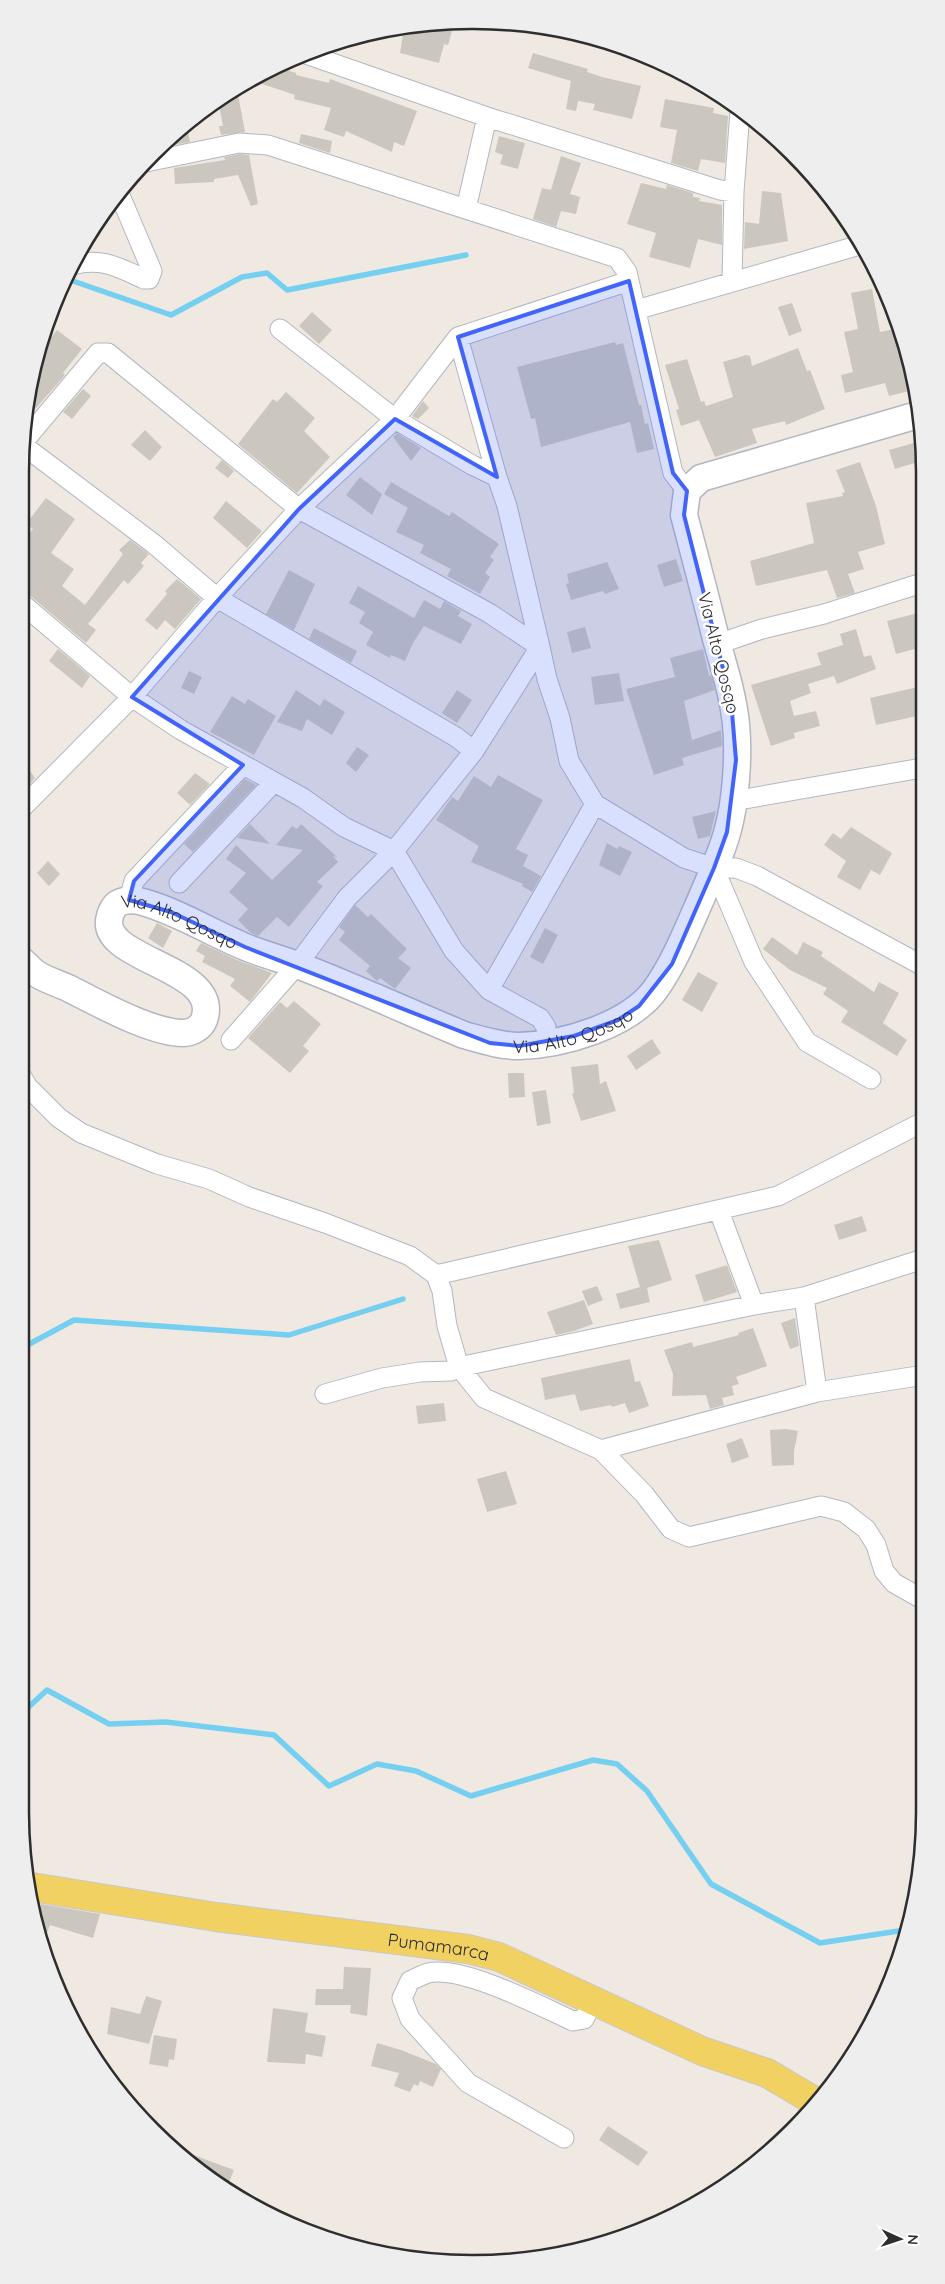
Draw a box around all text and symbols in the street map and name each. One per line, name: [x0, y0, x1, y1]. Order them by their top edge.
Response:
street label: Via Alto Qosqo: [693, 590, 745, 716]
street label: Via Alto Qosqo: [120, 888, 241, 954]
street label: Via Alto Qosqo: [513, 1002, 637, 1058]
street label: Pumamarca: [387, 1927, 492, 1966]
north arrow: [875, 2214, 925, 2264]
text: N: [904, 2234, 922, 2245]

